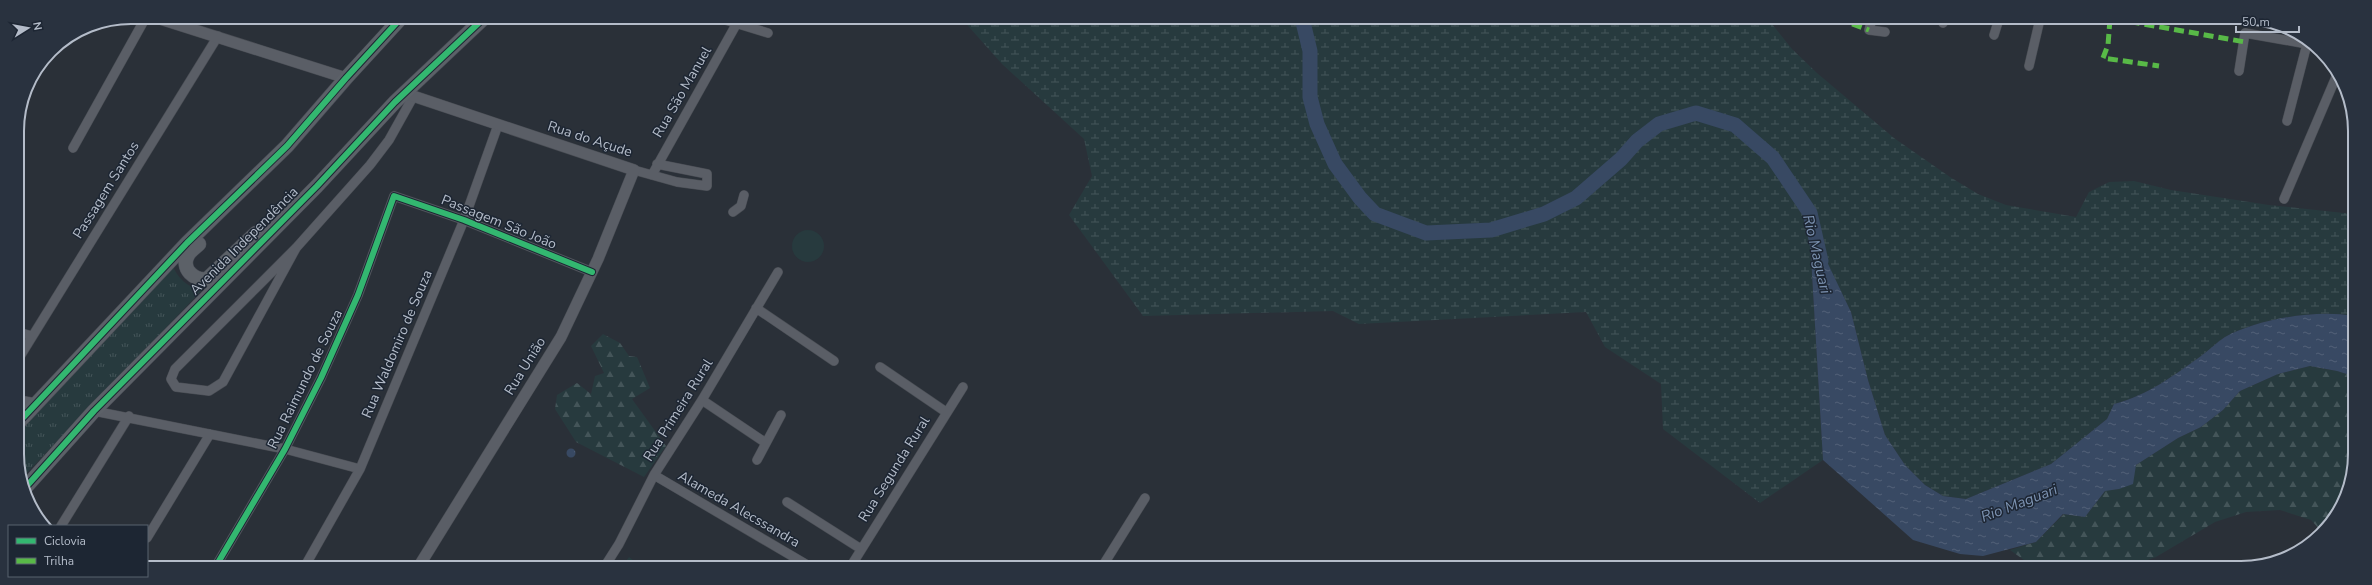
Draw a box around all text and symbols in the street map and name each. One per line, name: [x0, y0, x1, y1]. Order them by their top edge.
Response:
north arrow: [8, 8, 48, 48]
scale bar: [2236, 8, 2299, 34]
text: 50 m: [2242, 14, 2270, 30]
text: N: [29, 21, 45, 32]
street label: Rua São Manuel: [648, 42, 716, 141]
street label: Rua do Açude: [545, 116, 635, 162]
street label: Passagem Santos: [68, 138, 144, 242]
street label: Avenida Independência: [186, 183, 302, 299]
street label: Passagem São João: [438, 190, 560, 254]
water label: Rio Maguari: [1798, 213, 1836, 296]
street label: Rua Waldomiro de Souza: [357, 267, 437, 421]
street label: Rua Raimundo de Souza: [263, 306, 347, 452]
street label: Rua União: [500, 333, 550, 399]
street label: Rua Primeira Rural: [639, 354, 718, 465]
street label: Rua Segunda Rural: [854, 412, 935, 525]
street label: Alameda Alecssandra: [675, 466, 803, 552]
water label: Rio Maguari: [1978, 479, 2061, 527]
legend: [8, 525, 148, 577]
text: Ciclovia: [44, 533, 86, 549]
text: Trilha: [44, 553, 74, 569]

